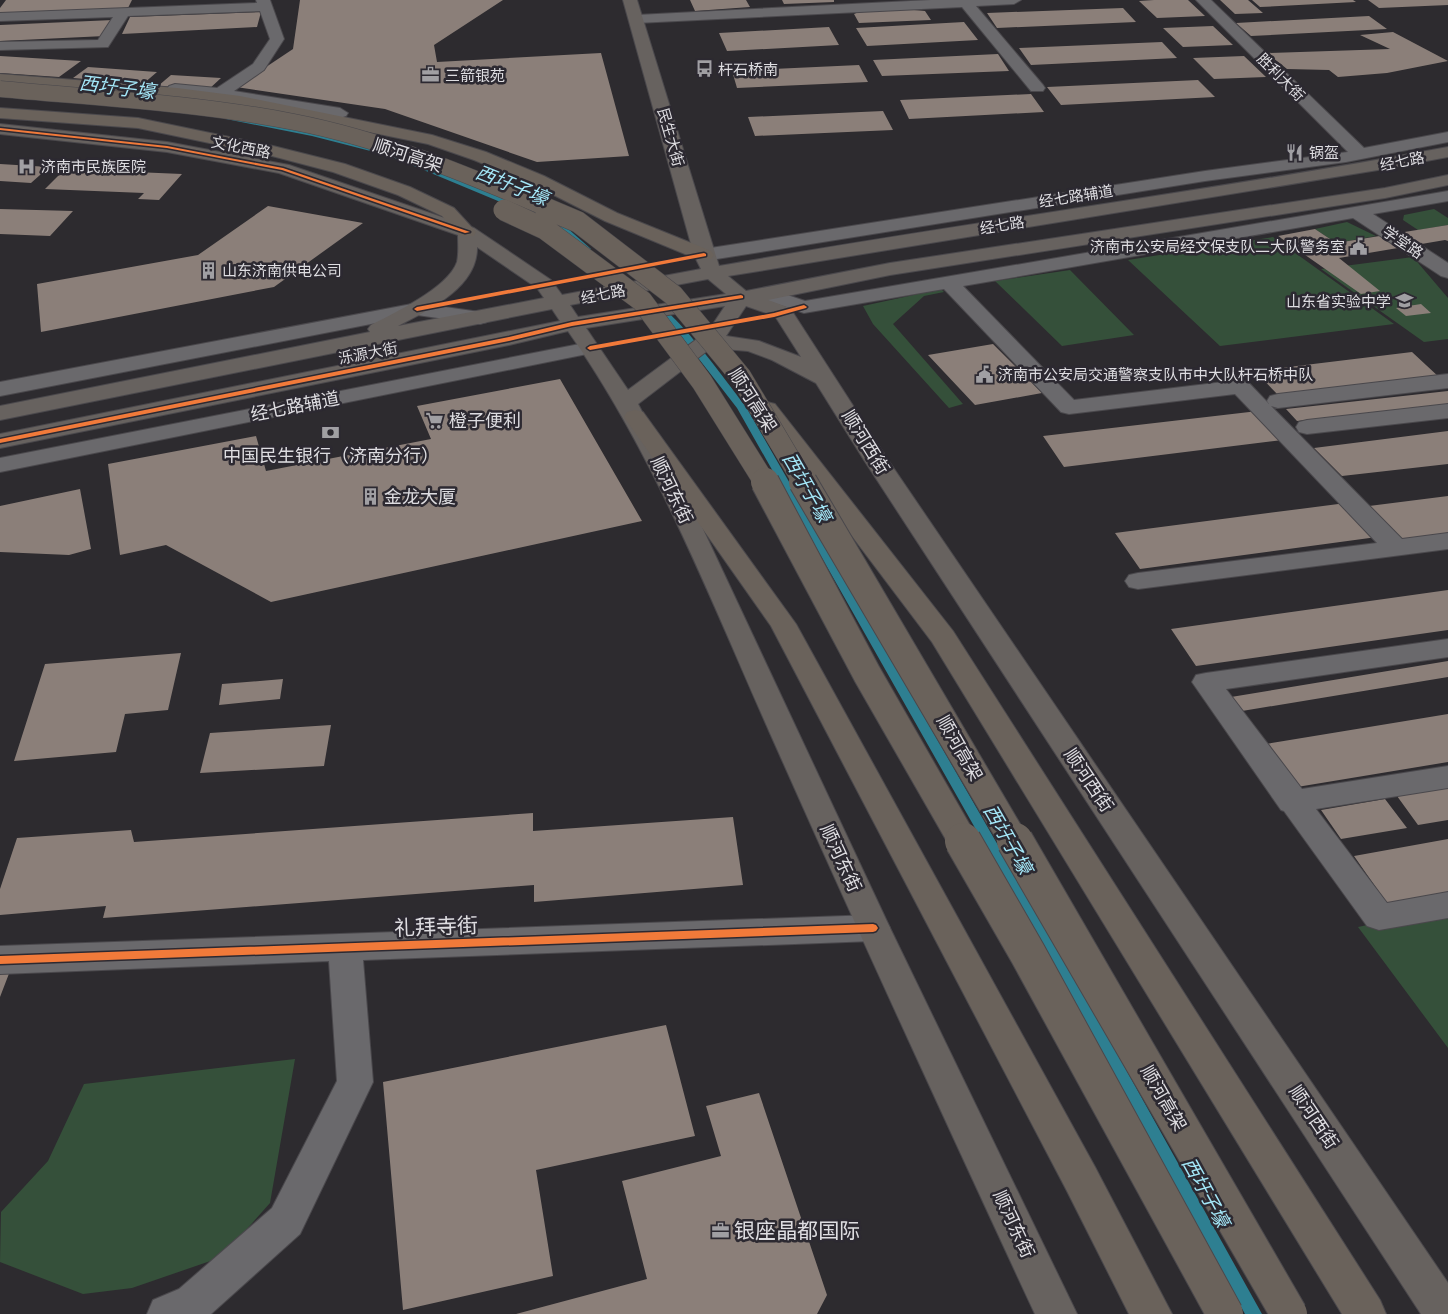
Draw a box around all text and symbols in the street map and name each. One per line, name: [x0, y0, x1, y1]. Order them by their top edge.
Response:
street label: 胜利大街: [1253, 49, 1309, 105]
bus stop icon: 杆石桥南: [694, 59, 714, 79]
place label: 杆石桥南: [718, 60, 778, 79]
office icon: 三箭银苑: [421, 65, 441, 85]
place label: 三箭银苑: [445, 66, 505, 85]
water label: 西圩子壕: [78, 70, 159, 104]
street label: 民生大街: [654, 106, 688, 168]
street label: 文化西路: [210, 132, 272, 162]
street label: 顺河高架: [370, 133, 446, 177]
restaurant icon: 锅盔: [1285, 142, 1305, 162]
place label: 锅盔: [1309, 143, 1339, 162]
street label: 经七路: [1378, 147, 1426, 175]
hospital icon: 济南市民族医院: [17, 156, 37, 176]
place label: 济南市民族医院: [41, 157, 146, 176]
water label: 西圩子壕: [472, 160, 555, 211]
street label: 经七路辅道: [1037, 181, 1115, 211]
street label: 经七路: [978, 212, 1026, 238]
street label: 学堂路: [1379, 222, 1427, 262]
public building icon: 济南市公安局经文保支队二大队警务室: [1349, 236, 1369, 256]
place label: 济南市公安局经文保支队二大队警务室: [1090, 237, 1345, 256]
building icon: 山东济南供电公司: [198, 260, 218, 280]
place label: 山东济南供电公司: [222, 261, 342, 280]
street label: 经七路: [579, 280, 627, 308]
school or university icon: 山东省实验中学: [1395, 291, 1415, 311]
place label: 山东省实验中学: [1286, 292, 1391, 311]
street label: 泺源大街: [337, 338, 399, 368]
street label: 顺河高架: [724, 364, 782, 436]
public building icon: 济南市公安局交通警察支队市中大队杆石桥中队: [974, 364, 994, 384]
place label: 济南市公安局交通警察支队市中大队杆石桥中队: [998, 365, 1313, 384]
street label: 经七路辅道: [249, 386, 341, 426]
street label: 顺河西街: [837, 405, 895, 479]
place label: 橙子便利: [449, 409, 521, 432]
supermarket icon: 橙子便利: [425, 410, 445, 430]
bank icon: 中国民生银行（济南分行）: [321, 422, 341, 442]
place label: 中国民生银行（济南分行）: [223, 444, 439, 467]
water label: 西圩子壕: [778, 448, 838, 529]
street label: 顺河东街: [646, 453, 698, 527]
place label: 金龙大厦: [384, 485, 456, 508]
building icon: 金龙大厦: [360, 486, 380, 506]
street label: 顺河高架: [932, 711, 988, 785]
street label: 顺河西街: [1059, 744, 1119, 816]
water label: 西圩子壕: [979, 800, 1039, 881]
street label: 顺河东街: [815, 821, 867, 895]
street label: 礼拜寺街: [394, 911, 478, 941]
street label: 顺河高架: [1136, 1061, 1192, 1135]
street label: 顺河西街: [1284, 1081, 1344, 1153]
water label: 西圩子壕: [1177, 1153, 1236, 1234]
street label: 顺河东街: [988, 1187, 1040, 1261]
place label: 银座晶都国际: [734, 1216, 860, 1244]
office icon: 银座晶都国际: [710, 1220, 730, 1240]

